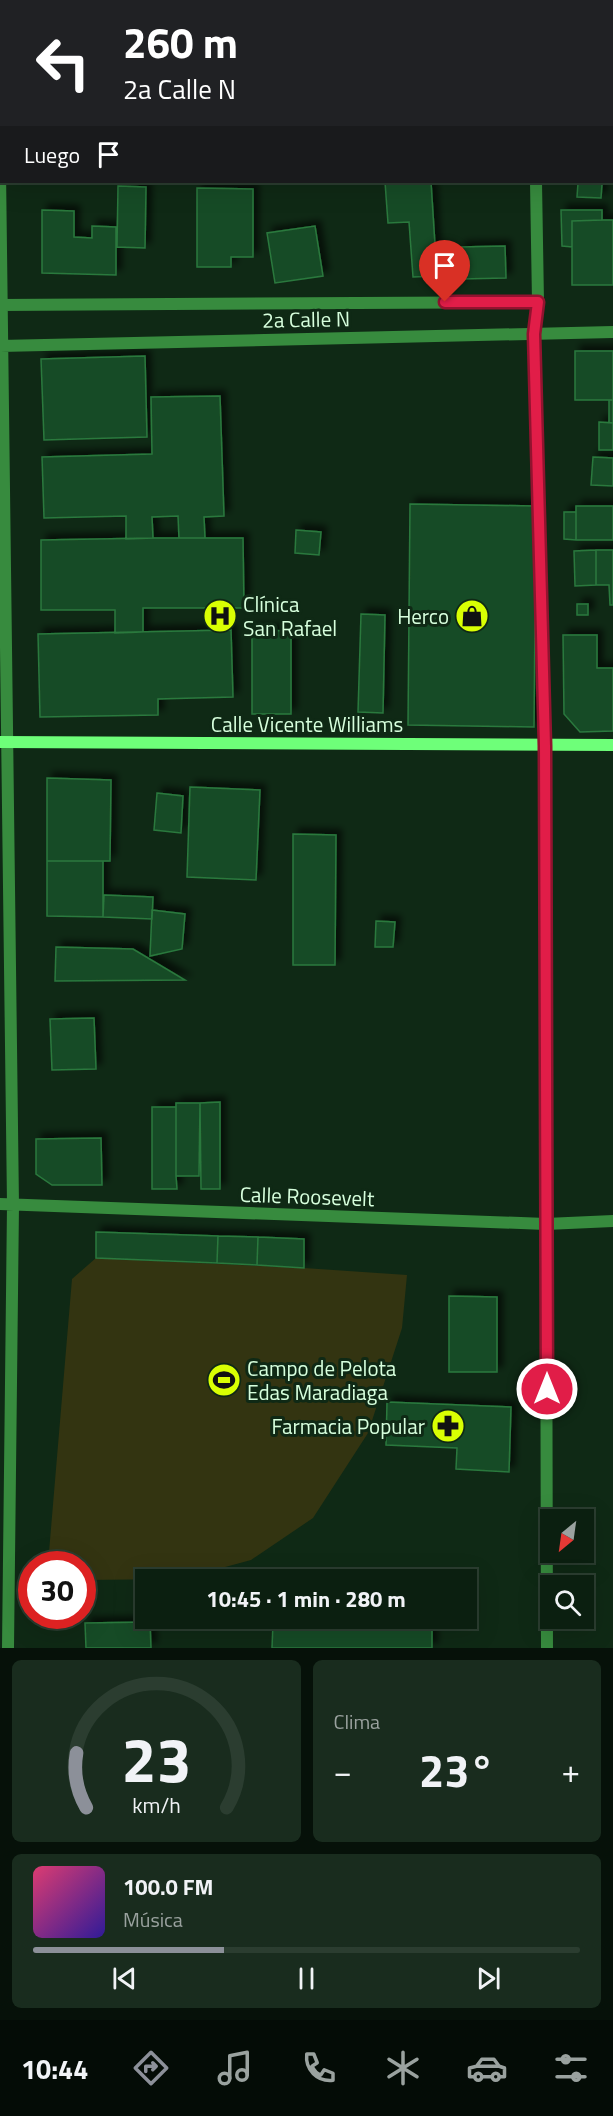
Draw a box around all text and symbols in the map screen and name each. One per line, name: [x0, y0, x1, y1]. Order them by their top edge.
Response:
text: 260 m: [123, 10, 238, 74]
icon: left: [24, 24, 102, 102]
text: 2a Calle N: [123, 68, 236, 109]
text: Luego: [24, 138, 80, 172]
icon: arrive: [92, 138, 125, 171]
pin: [419, 240, 470, 302]
icon: arrive: [428, 249, 461, 282]
street label: 2a Calle N: [262, 302, 350, 336]
place label: Clínica San Rafael: [243, 588, 337, 644]
hospital icon: Clínica San Rafael: [202, 598, 238, 634]
shop icon: Herco: [454, 598, 490, 634]
place label: Herco: [397, 600, 449, 632]
street label: Calle Vicente Williams: [211, 708, 403, 740]
street label: Calle Roosevelt: [239, 1178, 376, 1214]
place label: Campo de Pelota Edas Maradiaga: [247, 1352, 397, 1408]
position arrow: [515, 1357, 579, 1421]
sports icon: Campo de Pelota Edas Maradiaga: [206, 1362, 242, 1398]
pharmacy icon: Farmacia Popular: [430, 1408, 466, 1444]
place label: Farmacia Popular: [272, 1410, 425, 1442]
north arrow: [540, 1509, 594, 1563]
map controls: [540, 1509, 594, 1629]
speed limit sign: 30: [18, 1551, 96, 1629]
button: search: [540, 1575, 594, 1629]
text: 10:45 · 1 min · 280 m: [206, 1582, 406, 1616]
text: Clima: [334, 1706, 380, 1737]
text: 23: [121, 1711, 191, 1806]
text: 23°: [419, 1736, 495, 1804]
text: −: [334, 1746, 352, 1796]
text: +: [562, 1746, 580, 1796]
text: km/h: [132, 1789, 181, 1821]
text: 100.0 FM: [123, 1870, 213, 1904]
text: Música: [123, 1904, 183, 1935]
icon: previous: [108, 1962, 141, 1995]
icon: pause: [290, 1962, 323, 1995]
icon: next: [472, 1962, 505, 1995]
icon: directions: [130, 2047, 172, 2089]
icon: music: [214, 2047, 256, 2089]
icon: phone: [298, 2047, 340, 2089]
icon: climate: [382, 2047, 424, 2089]
icon: car: [466, 2047, 508, 2089]
icon: filters: [550, 2047, 592, 2089]
text: 10:44: [21, 2048, 88, 2089]

